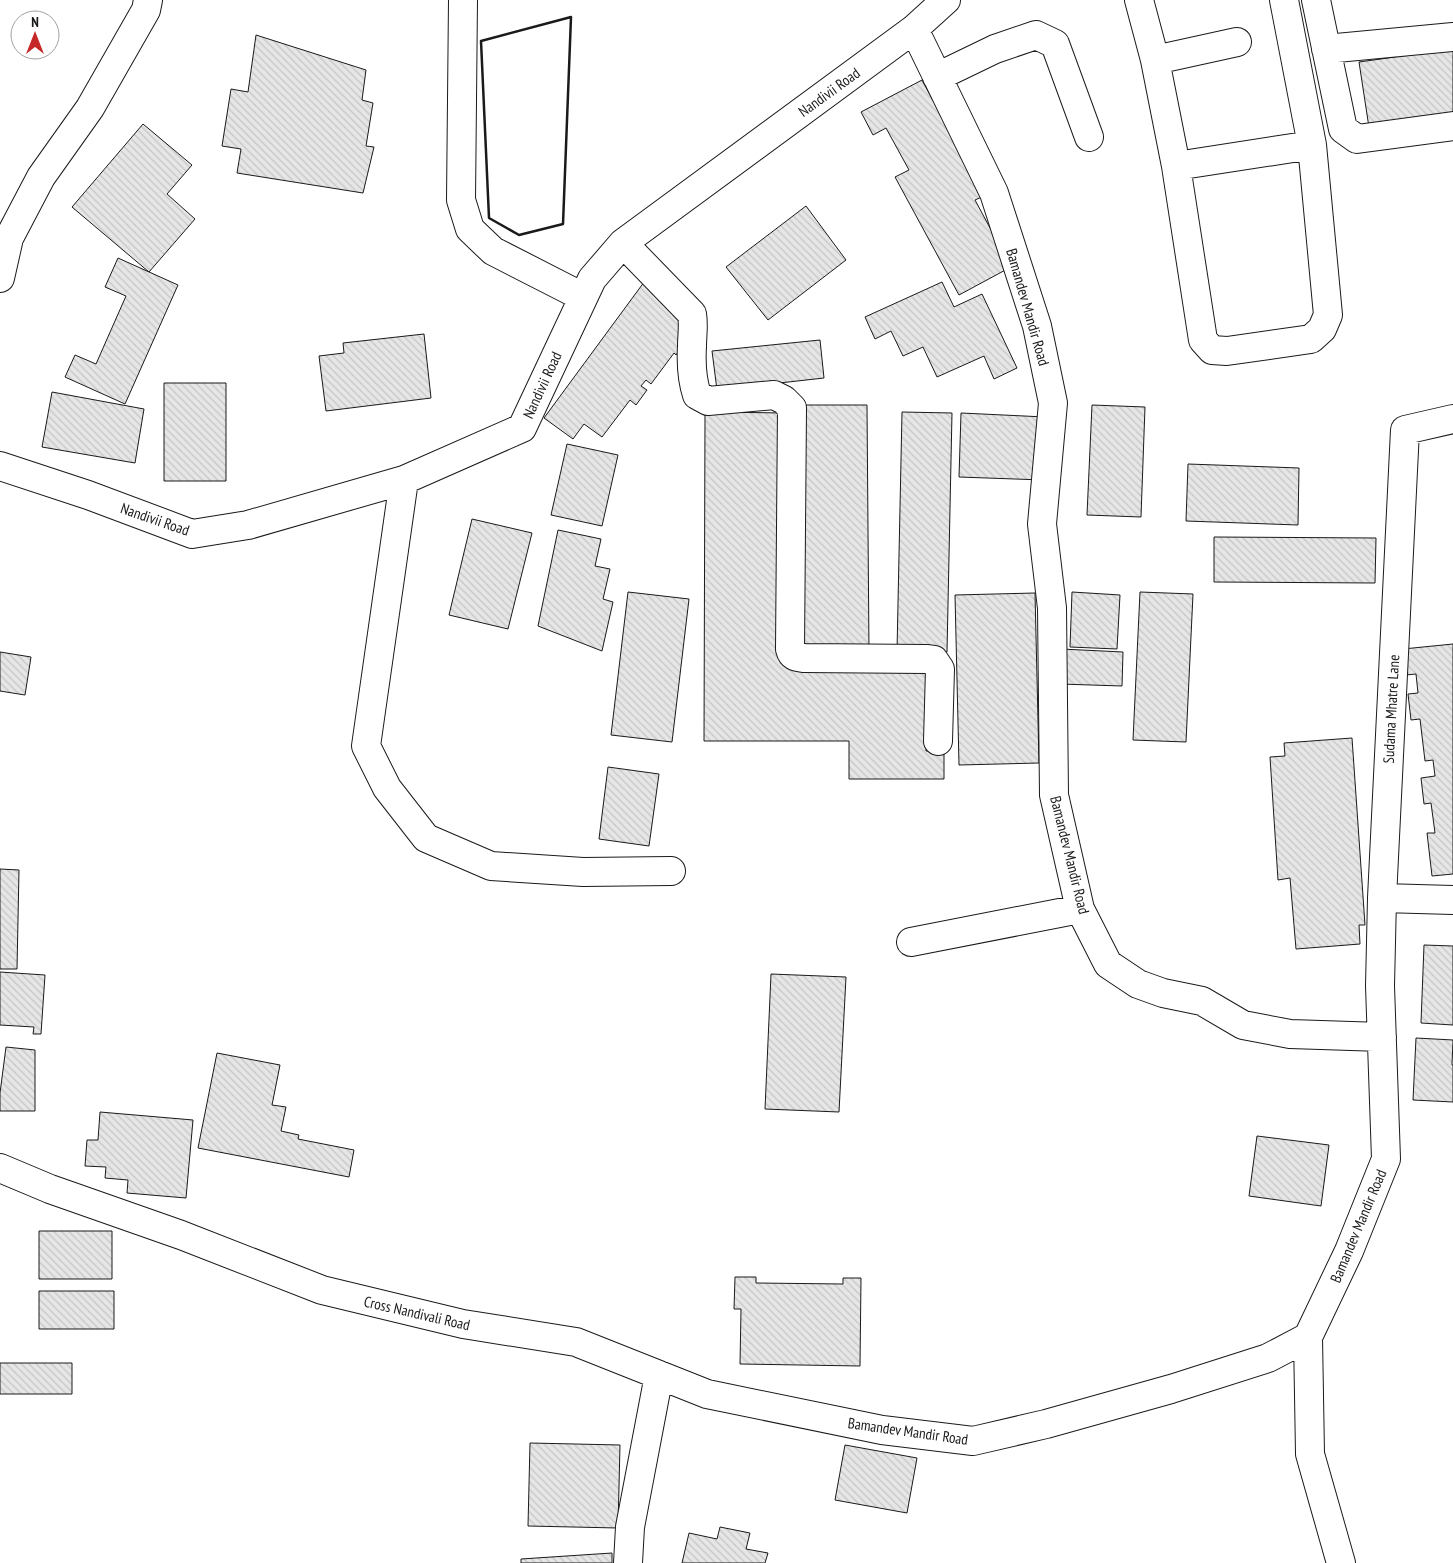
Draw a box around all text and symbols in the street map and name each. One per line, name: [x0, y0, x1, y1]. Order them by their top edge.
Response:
north arrow: [10, 10, 60, 60]
text: N: [31, 13, 39, 31]
street label: Nandivii Road: [794, 63, 864, 121]
street label: Bamandev Mandir Road: [1002, 246, 1054, 368]
street label: Nandivii Road: [518, 349, 566, 421]
street label: Nandivii Road: [118, 498, 192, 540]
street label: Sudama Mhatre Lane: [1379, 654, 1403, 764]
street label: Bamandev Mandir Road: [1046, 794, 1094, 916]
street label: Bamandev Mandir Road: [1326, 1167, 1390, 1285]
street label: Cross Nandivali Road: [362, 1292, 472, 1334]
street label: Bamandev Mandir Road: [847, 1413, 969, 1449]

